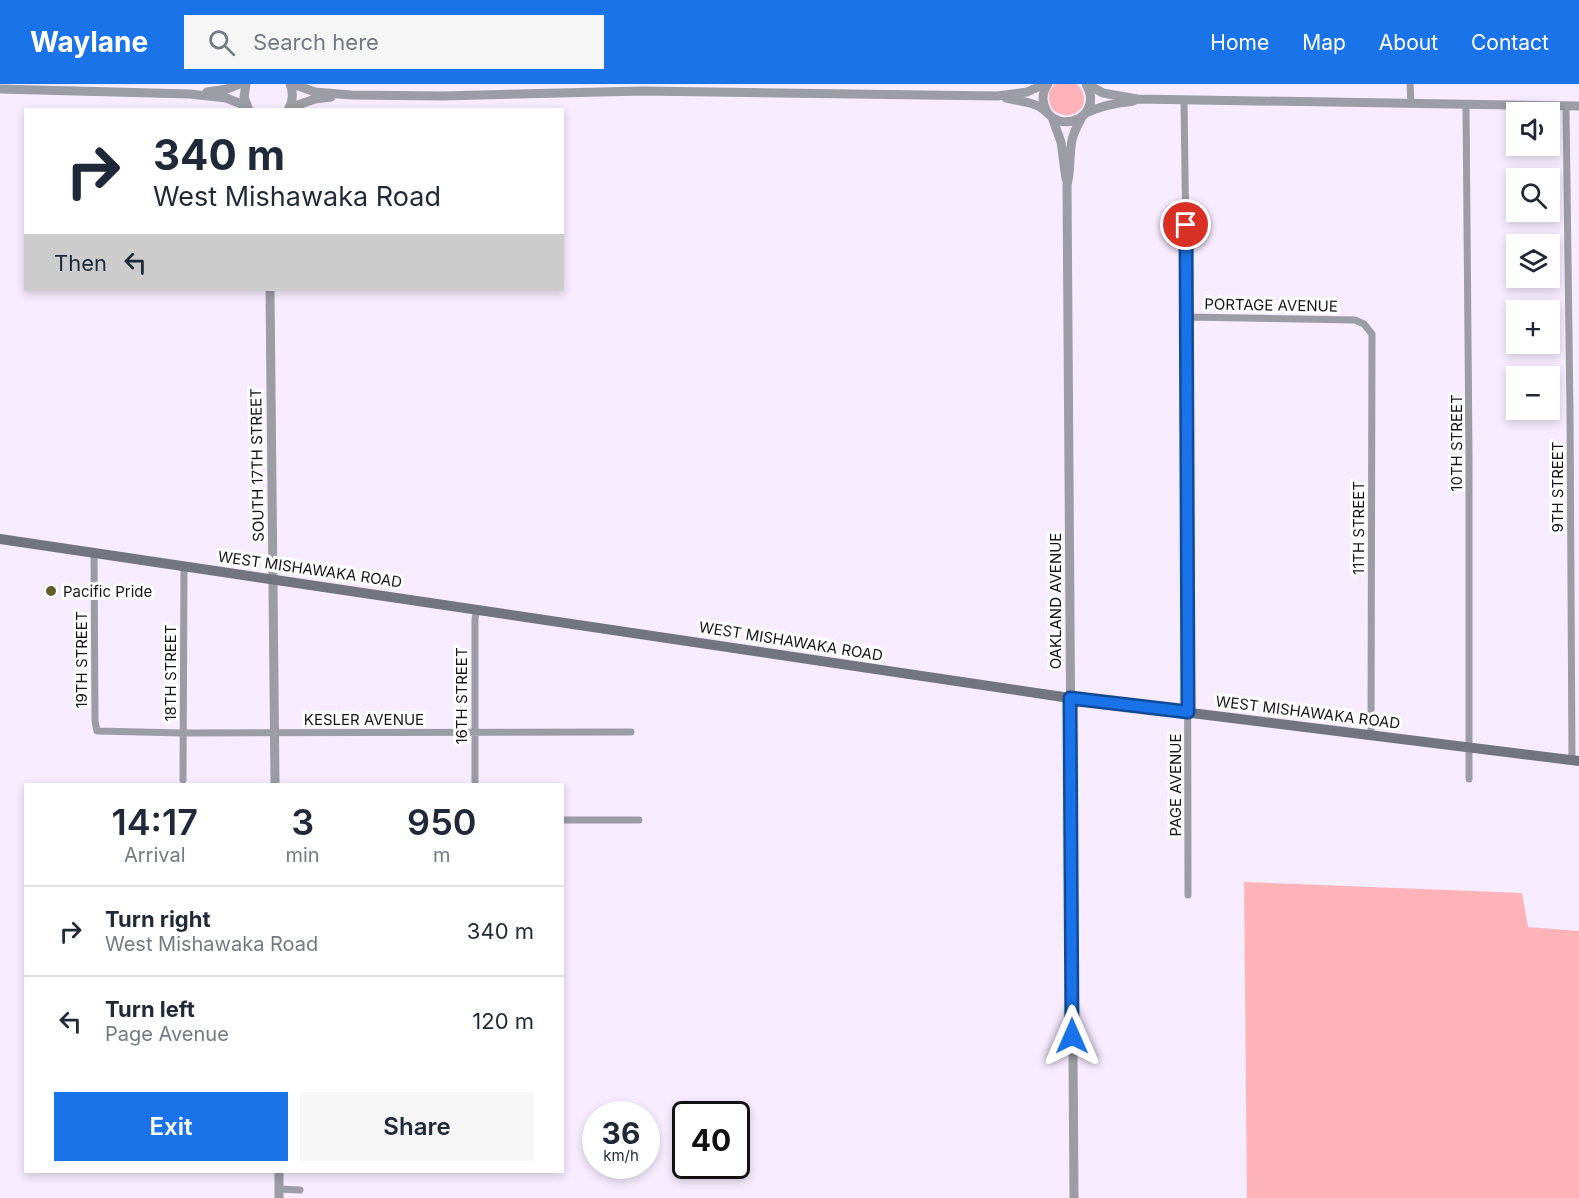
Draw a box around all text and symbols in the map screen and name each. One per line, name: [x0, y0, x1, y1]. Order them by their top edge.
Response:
search box: [184, 15, 604, 69]
text: Waylane: [30, 25, 148, 59]
icon: search: [205, 26, 238, 59]
text: Search here: [253, 29, 379, 55]
text: Home: [1210, 30, 1269, 55]
text: Map: [1302, 30, 1346, 55]
text: About: [1379, 30, 1438, 55]
text: Contact: [1471, 30, 1549, 55]
map controls: [1506, 102, 1560, 420]
button: sound: [1506, 102, 1560, 156]
text: 340 m: [153, 129, 285, 180]
icon: right: [54, 132, 132, 210]
button: search: [1506, 168, 1560, 222]
text: West Mishawaka Road: [153, 180, 441, 213]
pin: [1160, 199, 1211, 250]
icon: arrive: [1169, 208, 1202, 241]
button: layers: [1506, 234, 1560, 288]
icon: left: [119, 246, 152, 279]
text: Then: [54, 250, 107, 276]
street label: PORTAGE AVENUE: [1204, 294, 1338, 316]
button: +: [1506, 300, 1560, 354]
button: −: [1506, 366, 1560, 420]
street label: SOUTH 17TH STREET: [246, 388, 268, 542]
street label: 10TH STREET: [1447, 394, 1466, 492]
street label: 9TH STREET: [1548, 441, 1567, 533]
street label: 11TH STREET: [1349, 481, 1368, 575]
street label: OAKLAND AVENUE: [1046, 533, 1065, 669]
street label: WEST MISHAWAKA ROAD: [217, 547, 403, 591]
place label: Pacific Pride: [63, 582, 152, 601]
marker: Pacific Pride: [44, 584, 58, 598]
street label: 19TH STREET: [72, 611, 91, 709]
street label: WEST MISHAWAKA ROAD: [698, 617, 884, 665]
street label: 18TH STREET: [161, 624, 180, 722]
street label: 16TH STREET: [452, 647, 471, 745]
street label: WEST MISHAWAKA ROAD: [1215, 691, 1401, 733]
street label: KESLER AVENUE: [304, 710, 424, 729]
street label: PAGE AVENUE: [1166, 734, 1185, 836]
text: 14:17: [111, 800, 198, 844]
text: 3: [291, 800, 314, 844]
text: 950: [407, 800, 477, 844]
text: Arrival: [124, 843, 186, 867]
text: min: [286, 843, 320, 867]
text: m: [433, 843, 451, 867]
text: Turn right: [105, 906, 211, 932]
icon: right: [54, 915, 87, 948]
text: 340 m: [467, 918, 534, 944]
text: West Mishawaka Road: [105, 932, 318, 956]
text: Turn left: [105, 996, 195, 1022]
position arrow: [1040, 1004, 1104, 1068]
icon: left: [54, 1005, 87, 1038]
text: 120 m: [472, 1008, 534, 1034]
text: Page Avenue: [105, 1022, 229, 1046]
button: Exit: [54, 1092, 288, 1161]
button: Share: [300, 1092, 534, 1161]
speed limit sign: 40: [672, 1101, 750, 1179]
text: 36: [602, 1115, 640, 1151]
text: km/h: [603, 1146, 639, 1165]

